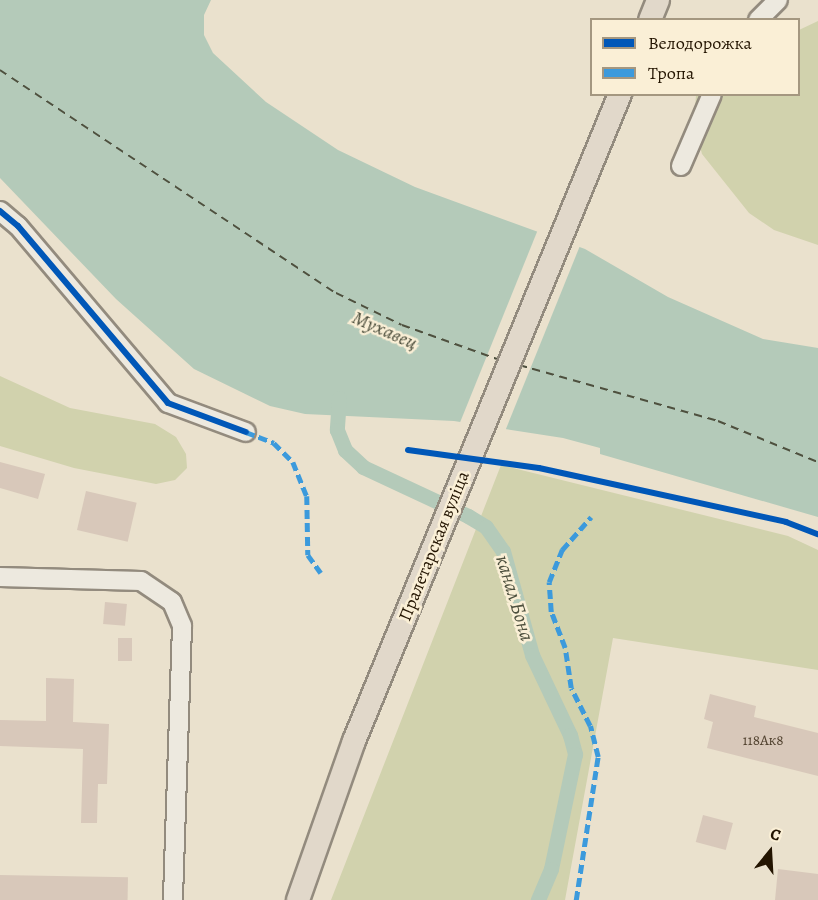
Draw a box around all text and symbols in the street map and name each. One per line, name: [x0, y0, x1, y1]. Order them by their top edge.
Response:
legend: [590, 18, 800, 96]
text: Велодорожка: [648, 31, 752, 55]
text: Тропа: [648, 61, 694, 85]
water label: Мухавец: [349, 305, 421, 355]
street label: Пралетарская вуліца: [394, 468, 474, 624]
water label: канал Бона: [491, 552, 539, 644]
house number: 118Ак8: [742, 732, 784, 750]
north arrow: [740, 822, 800, 882]
text: С: [767, 823, 784, 847]

